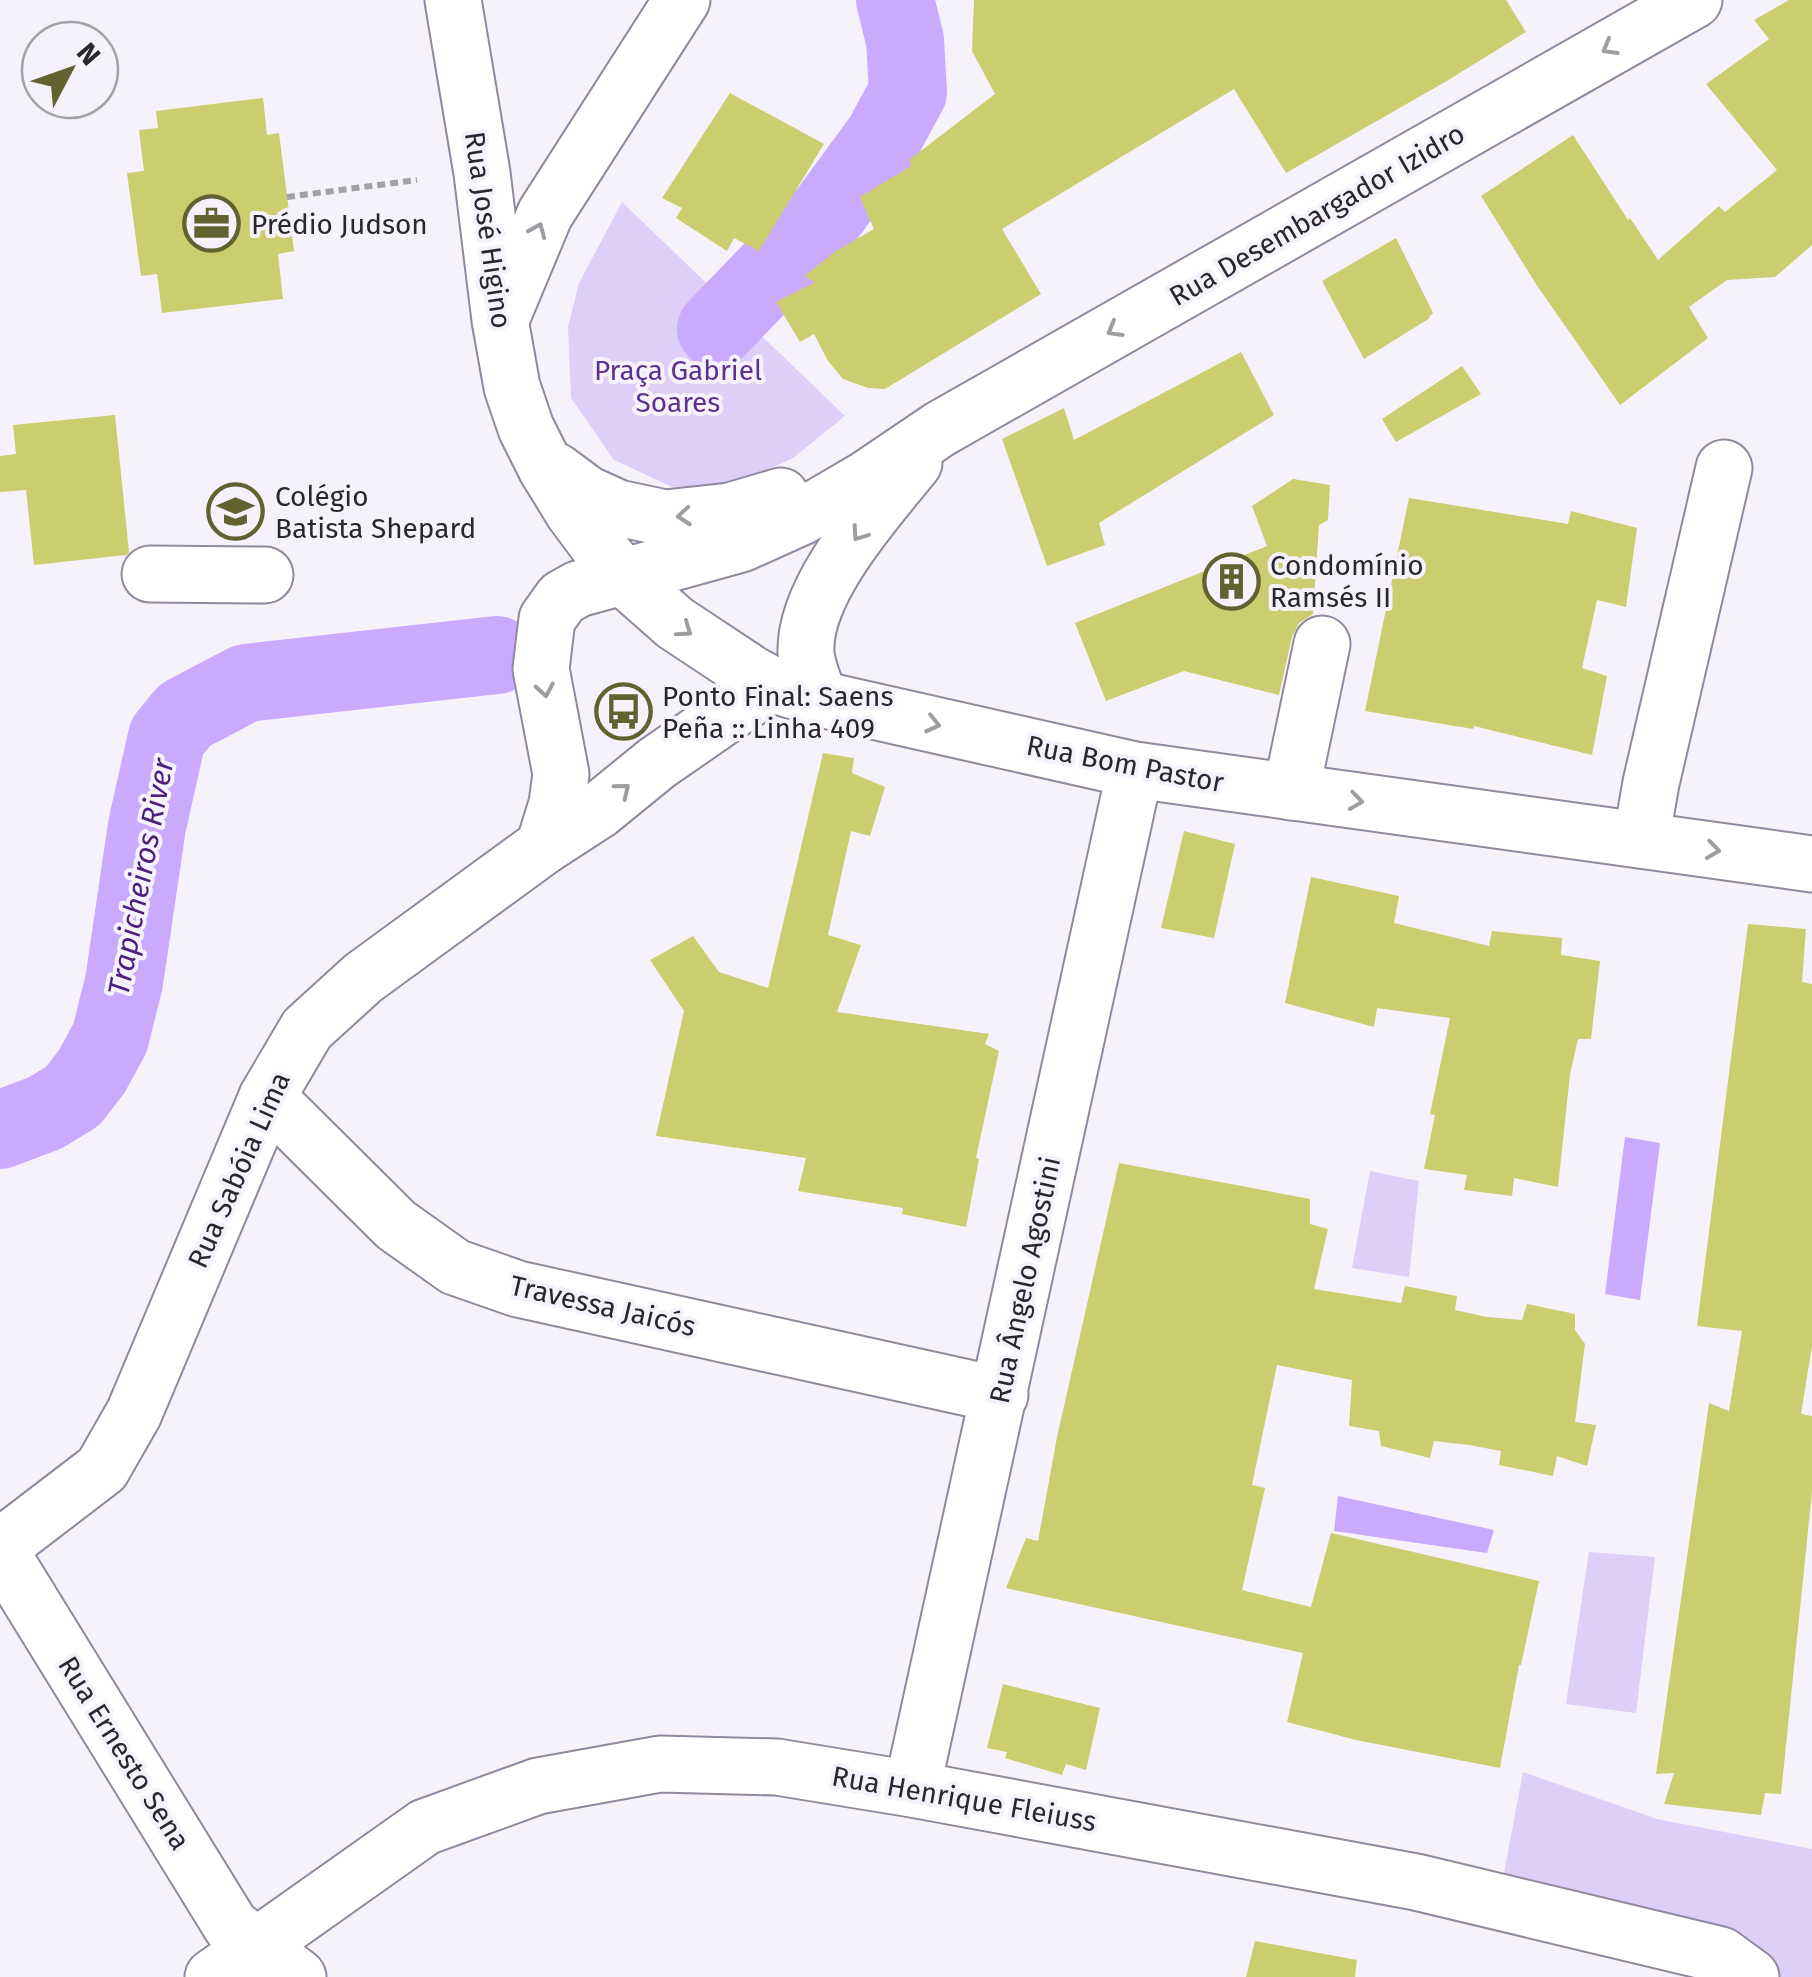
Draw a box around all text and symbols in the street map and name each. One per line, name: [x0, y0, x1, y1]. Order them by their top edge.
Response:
north arrow: [20, 20, 120, 120]
text: N: [70, 36, 107, 72]
one-way arrow: [1602, 36, 1620, 56]
street label: Rua Desembargador Izidro: [1163, 117, 1471, 313]
street label: Rua José Higino: [458, 129, 518, 331]
office icon: Prédio Judson: [182, 194, 242, 254]
place label: Prédio Judson: [251, 208, 428, 241]
one-way arrow: [527, 222, 547, 240]
one-way arrow: [1107, 318, 1125, 338]
park label: Praça Gabriel Soares: [594, 354, 762, 419]
place label: Colégio Batista Shepard: [275, 480, 476, 545]
school or university icon: Colégio Batista Shepard: [206, 482, 266, 542]
one-way arrow: [675, 504, 691, 526]
one-way arrow: [853, 523, 871, 541]
place label: Condomínio Ramsés II: [1270, 549, 1424, 614]
building icon: Condomínio Ramsés II: [1201, 551, 1261, 611]
one-way arrow: [674, 618, 693, 636]
place label: Ponto Final: Saens Peña :: Linha 409: [662, 680, 894, 745]
one-way arrow: [534, 682, 555, 698]
bus stop icon: Ponto Final: Saens Peña :: Linha 409: [593, 682, 653, 742]
one-way arrow: [924, 713, 941, 734]
street label: Rua Bom Pastor: [1024, 729, 1227, 799]
water label: Trapicheiros River: [100, 754, 182, 998]
one-way arrow: [612, 783, 630, 801]
one-way arrow: [1348, 790, 1364, 811]
one-way arrow: [1704, 839, 1721, 860]
street label: Rua Sabóia Lima: [181, 1067, 297, 1273]
street label: Rua Ângelo Agostini: [983, 1154, 1067, 1406]
street label: Travessa Jaicós: [507, 1269, 699, 1343]
street label: Rua Ernesto Sena: [51, 1650, 197, 1856]
street label: Rua Henrique Fleiuss: [829, 1759, 1099, 1839]

